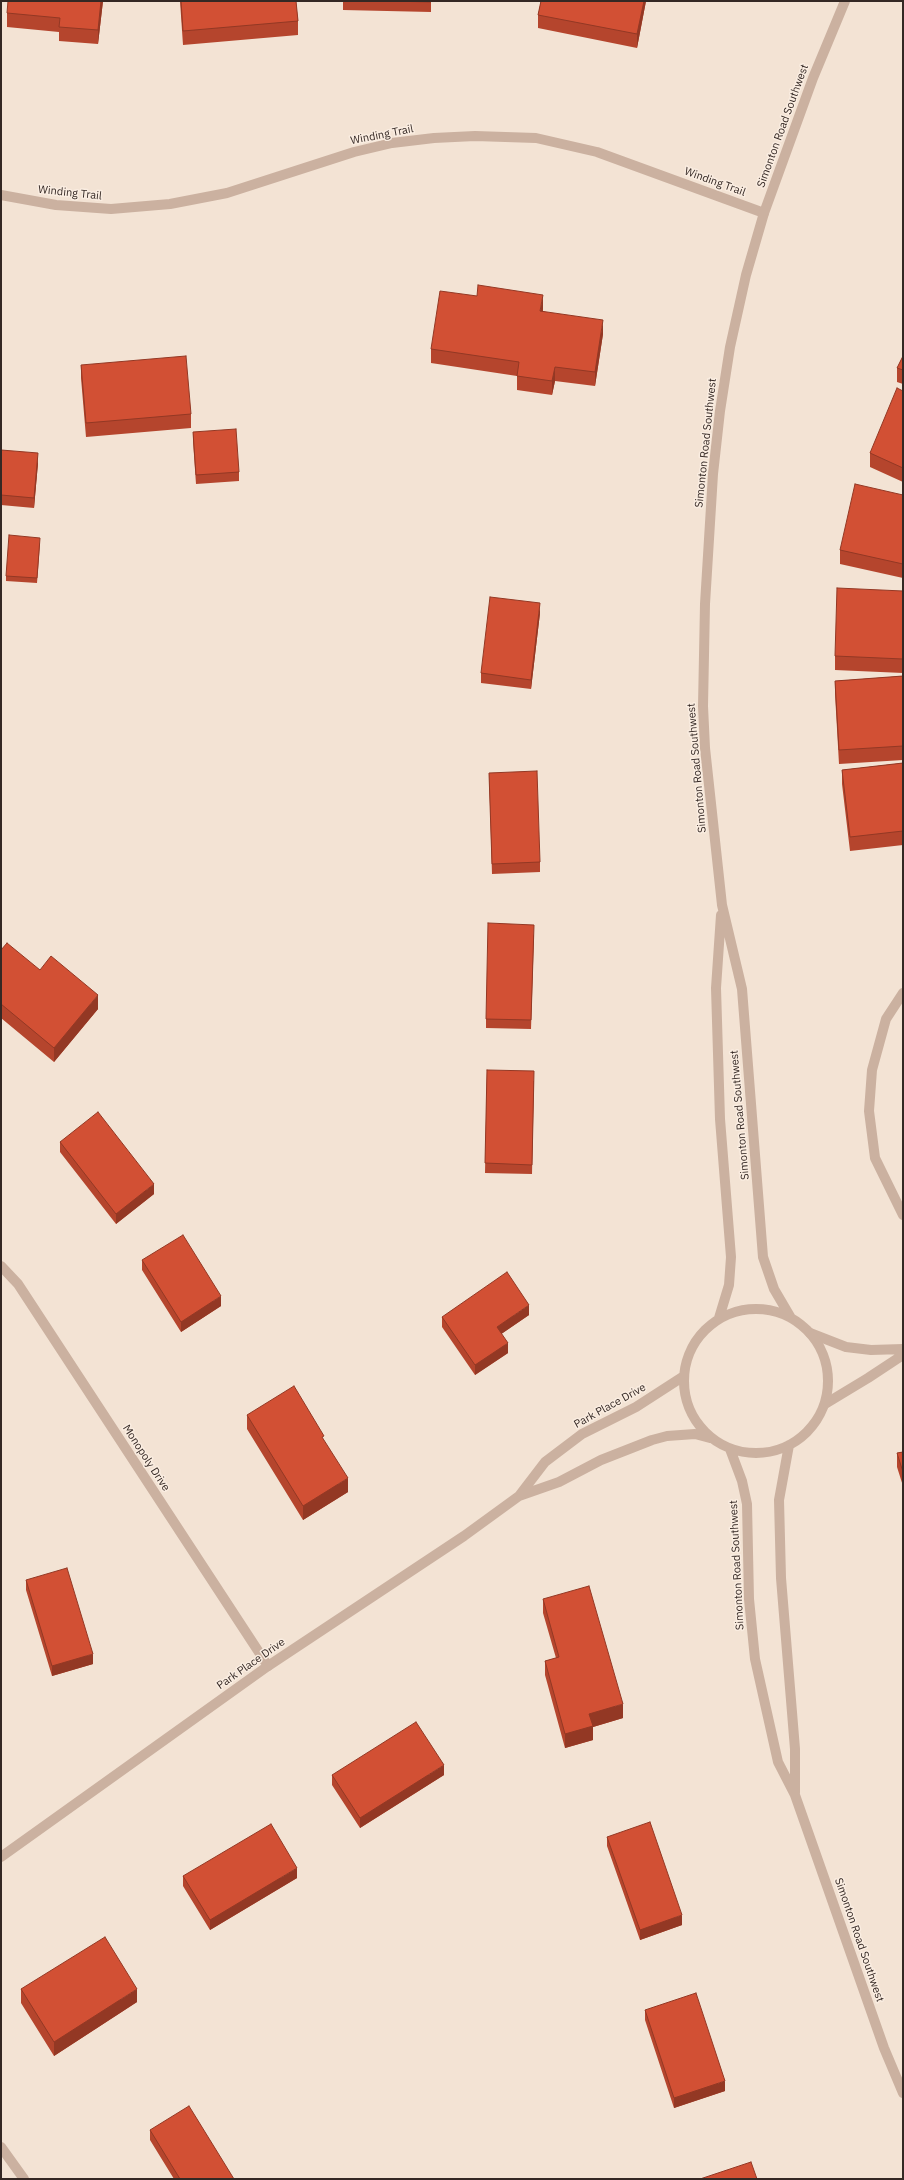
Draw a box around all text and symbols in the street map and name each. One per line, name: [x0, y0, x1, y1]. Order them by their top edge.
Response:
street label: Simonton Road Southwest: [755, 63, 811, 189]
street label: Winding Trail: [349, 122, 415, 148]
street label: Winding Trail: [683, 165, 747, 199]
street label: Winding Trail: [37, 183, 103, 203]
street label: Simonton Road Southwest: [693, 378, 719, 508]
street label: Simonton Road Southwest: [685, 703, 709, 833]
street label: Simonton Road Southwest: [728, 1050, 752, 1180]
street label: Park Place Drive: [572, 1381, 648, 1431]
street label: Monopoly Drive: [120, 1422, 172, 1494]
street label: Simonton Road Southwest: [727, 1500, 747, 1630]
street label: Park Place Drive: [214, 1636, 288, 1692]
street label: Simonton Road Southwest: [832, 1876, 886, 2004]

